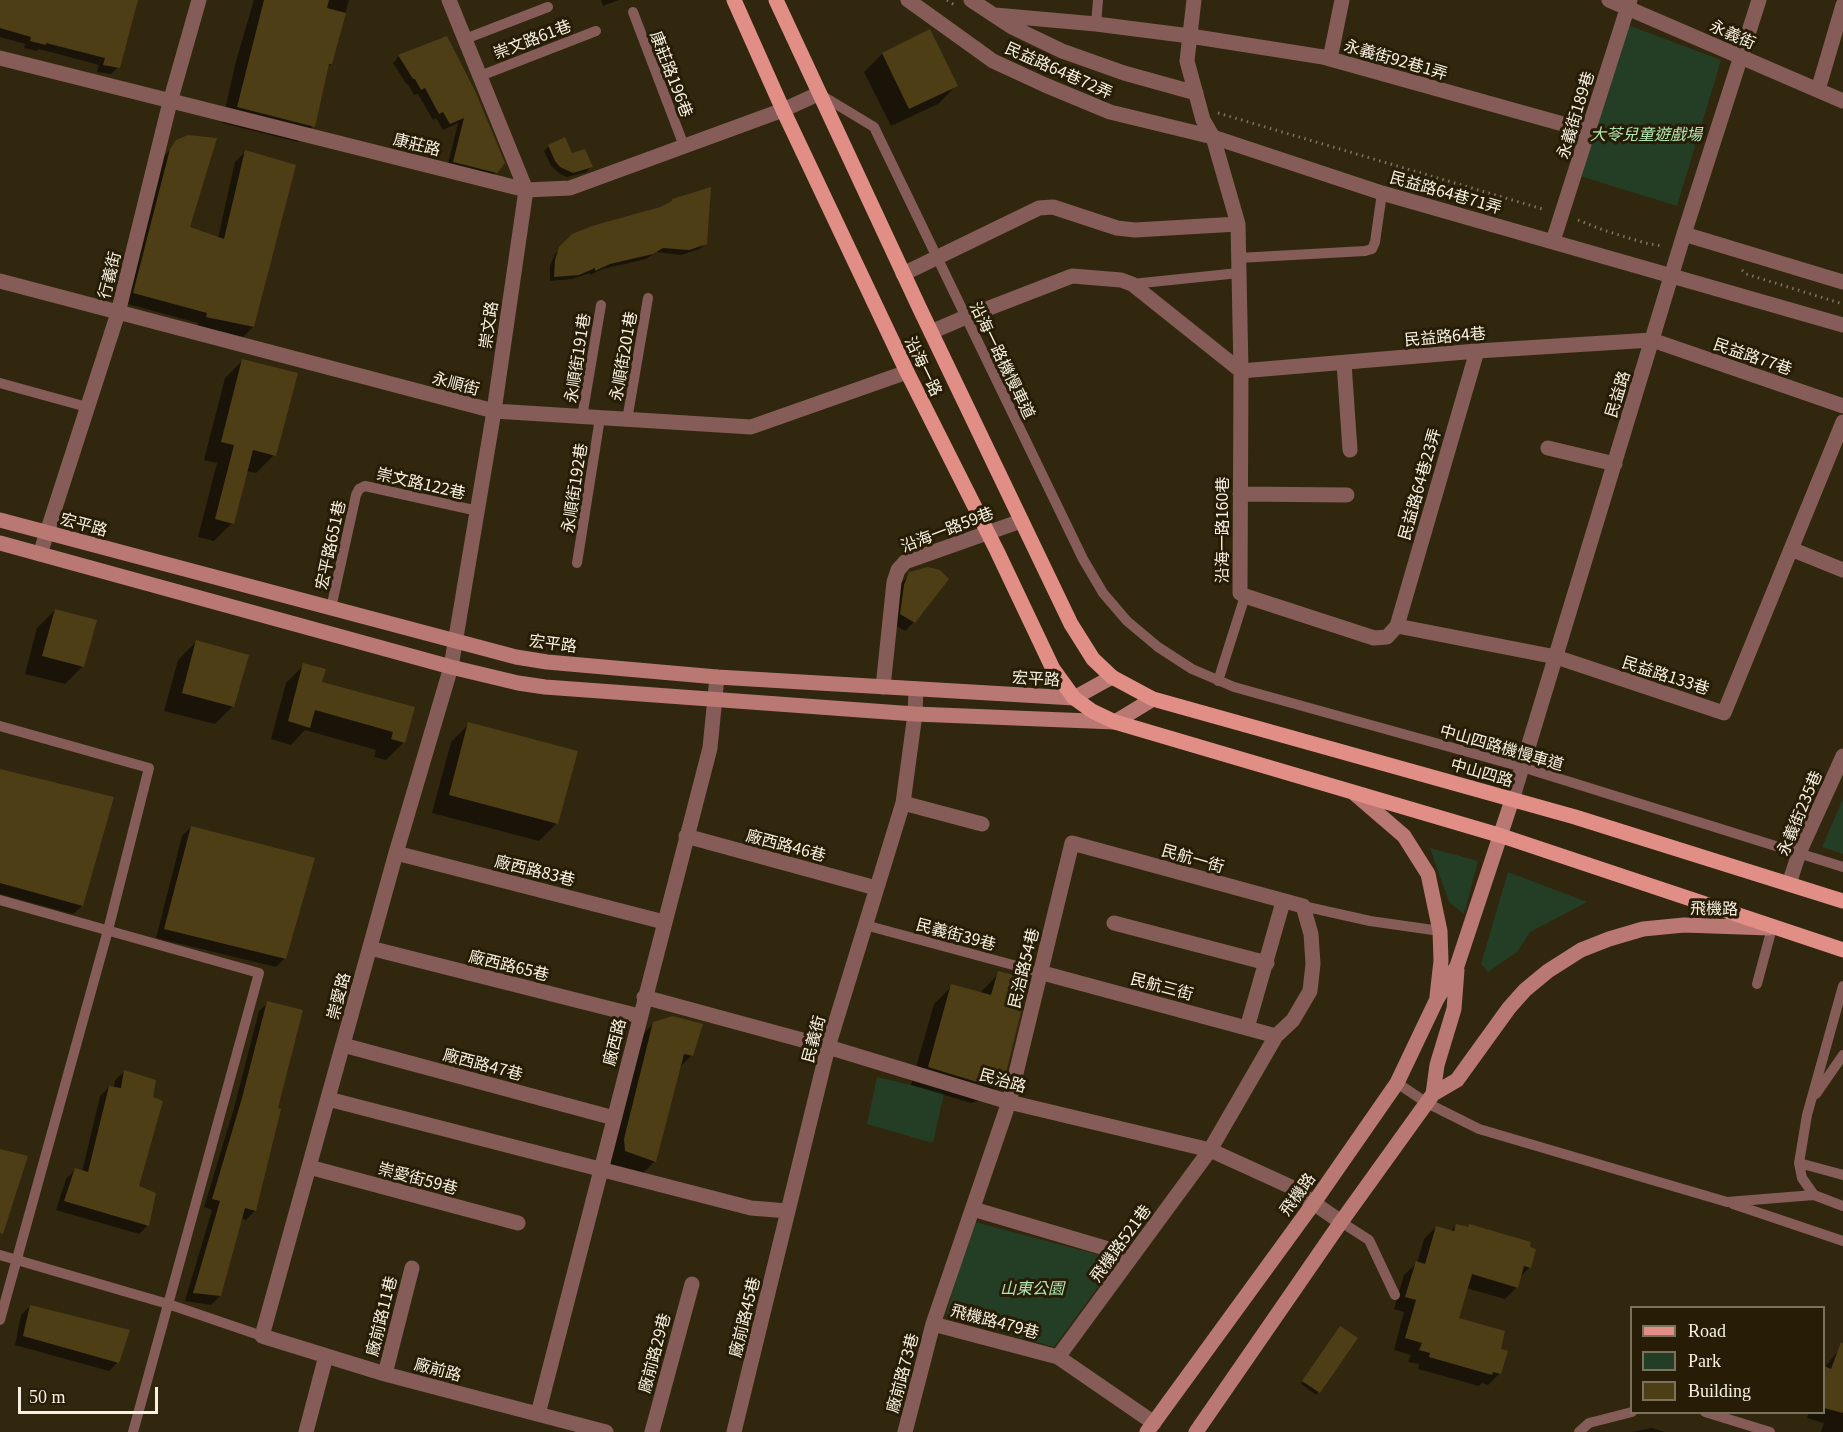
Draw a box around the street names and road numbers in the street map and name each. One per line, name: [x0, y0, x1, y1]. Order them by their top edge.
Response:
street label: 崇文路61巷: [490, 15, 574, 63]
street label: 永義街: [1707, 15, 1759, 53]
street label: 康莊路196巷: [647, 28, 697, 120]
street label: 永義街92巷1弄: [1342, 35, 1450, 83]
street label: 民益路64巷72弄: [1002, 38, 1116, 102]
street label: 永義街189巷: [1553, 69, 1597, 161]
street label: 康莊路: [391, 129, 443, 159]
street label: 民益路64巷71弄: [1388, 167, 1504, 217]
street label: 行義街: [94, 249, 124, 301]
street label: 沿海一路機慢車道: [966, 298, 1040, 422]
street label: 崇文路: [475, 300, 501, 350]
street label: 永順街201巷: [606, 310, 640, 402]
street label: 永順街191巷: [560, 312, 594, 404]
street label: 民益路64巷: [1403, 323, 1487, 349]
street label: 沿海一路: [901, 333, 947, 399]
street label: 民益路77巷: [1711, 334, 1795, 378]
street label: 永順街: [430, 368, 482, 398]
street label: 民益路: [1601, 368, 1633, 420]
street label: 民益路64巷23弄: [1394, 426, 1444, 542]
street label: 永順街192巷: [557, 442, 591, 534]
street label: 崇文路122巷: [375, 463, 467, 503]
street label: 沿海一路160巷: [1212, 477, 1232, 583]
street label: 宏平路651巷: [311, 499, 349, 591]
street label: 沿海一路59巷: [898, 503, 996, 555]
street label: 宏平路: [58, 509, 110, 539]
street label: 宏平路: [528, 631, 578, 655]
street label: 民益路133巷: [1620, 652, 1712, 698]
street label: 宏平路: [1012, 667, 1060, 689]
street label: 中山四路機慢車道: [1438, 720, 1566, 774]
street label: 中山四路: [1449, 754, 1515, 790]
street label: 永義街235巷: [1772, 768, 1826, 858]
street label: 廠西路46巷: [744, 825, 828, 865]
street label: 民航一街: [1160, 840, 1226, 876]
street label: 廠西路83巷: [493, 851, 577, 889]
street label: 飛機路: [1690, 898, 1738, 918]
street label: 民義街39巷: [914, 914, 998, 954]
street label: 民治路54巷: [1004, 926, 1042, 1010]
street label: 廠西路65巷: [467, 946, 551, 984]
street label: 民航三街: [1129, 968, 1195, 1004]
street label: 崇愛路: [323, 970, 353, 1022]
street label: 民義街: [798, 1013, 828, 1065]
street label: 廠西路: [599, 1016, 629, 1068]
street label: 廠西路47巷: [441, 1044, 525, 1084]
street label: 民治路: [977, 1064, 1029, 1096]
street label: 崇愛街59巷: [376, 1158, 460, 1198]
street label: 飛機路: [1275, 1169, 1319, 1219]
street label: 飛機路521巷: [1086, 1201, 1154, 1285]
street label: 廠前路11巷: [362, 1274, 400, 1358]
street label: 廠前路45巷: [725, 1275, 763, 1359]
street label: 飛機路479巷: [949, 1300, 1041, 1342]
street label: 廠前路29巷: [634, 1311, 674, 1395]
street label: 廠前路73巷: [882, 1331, 922, 1415]
street label: 廠前路: [412, 1354, 464, 1384]

